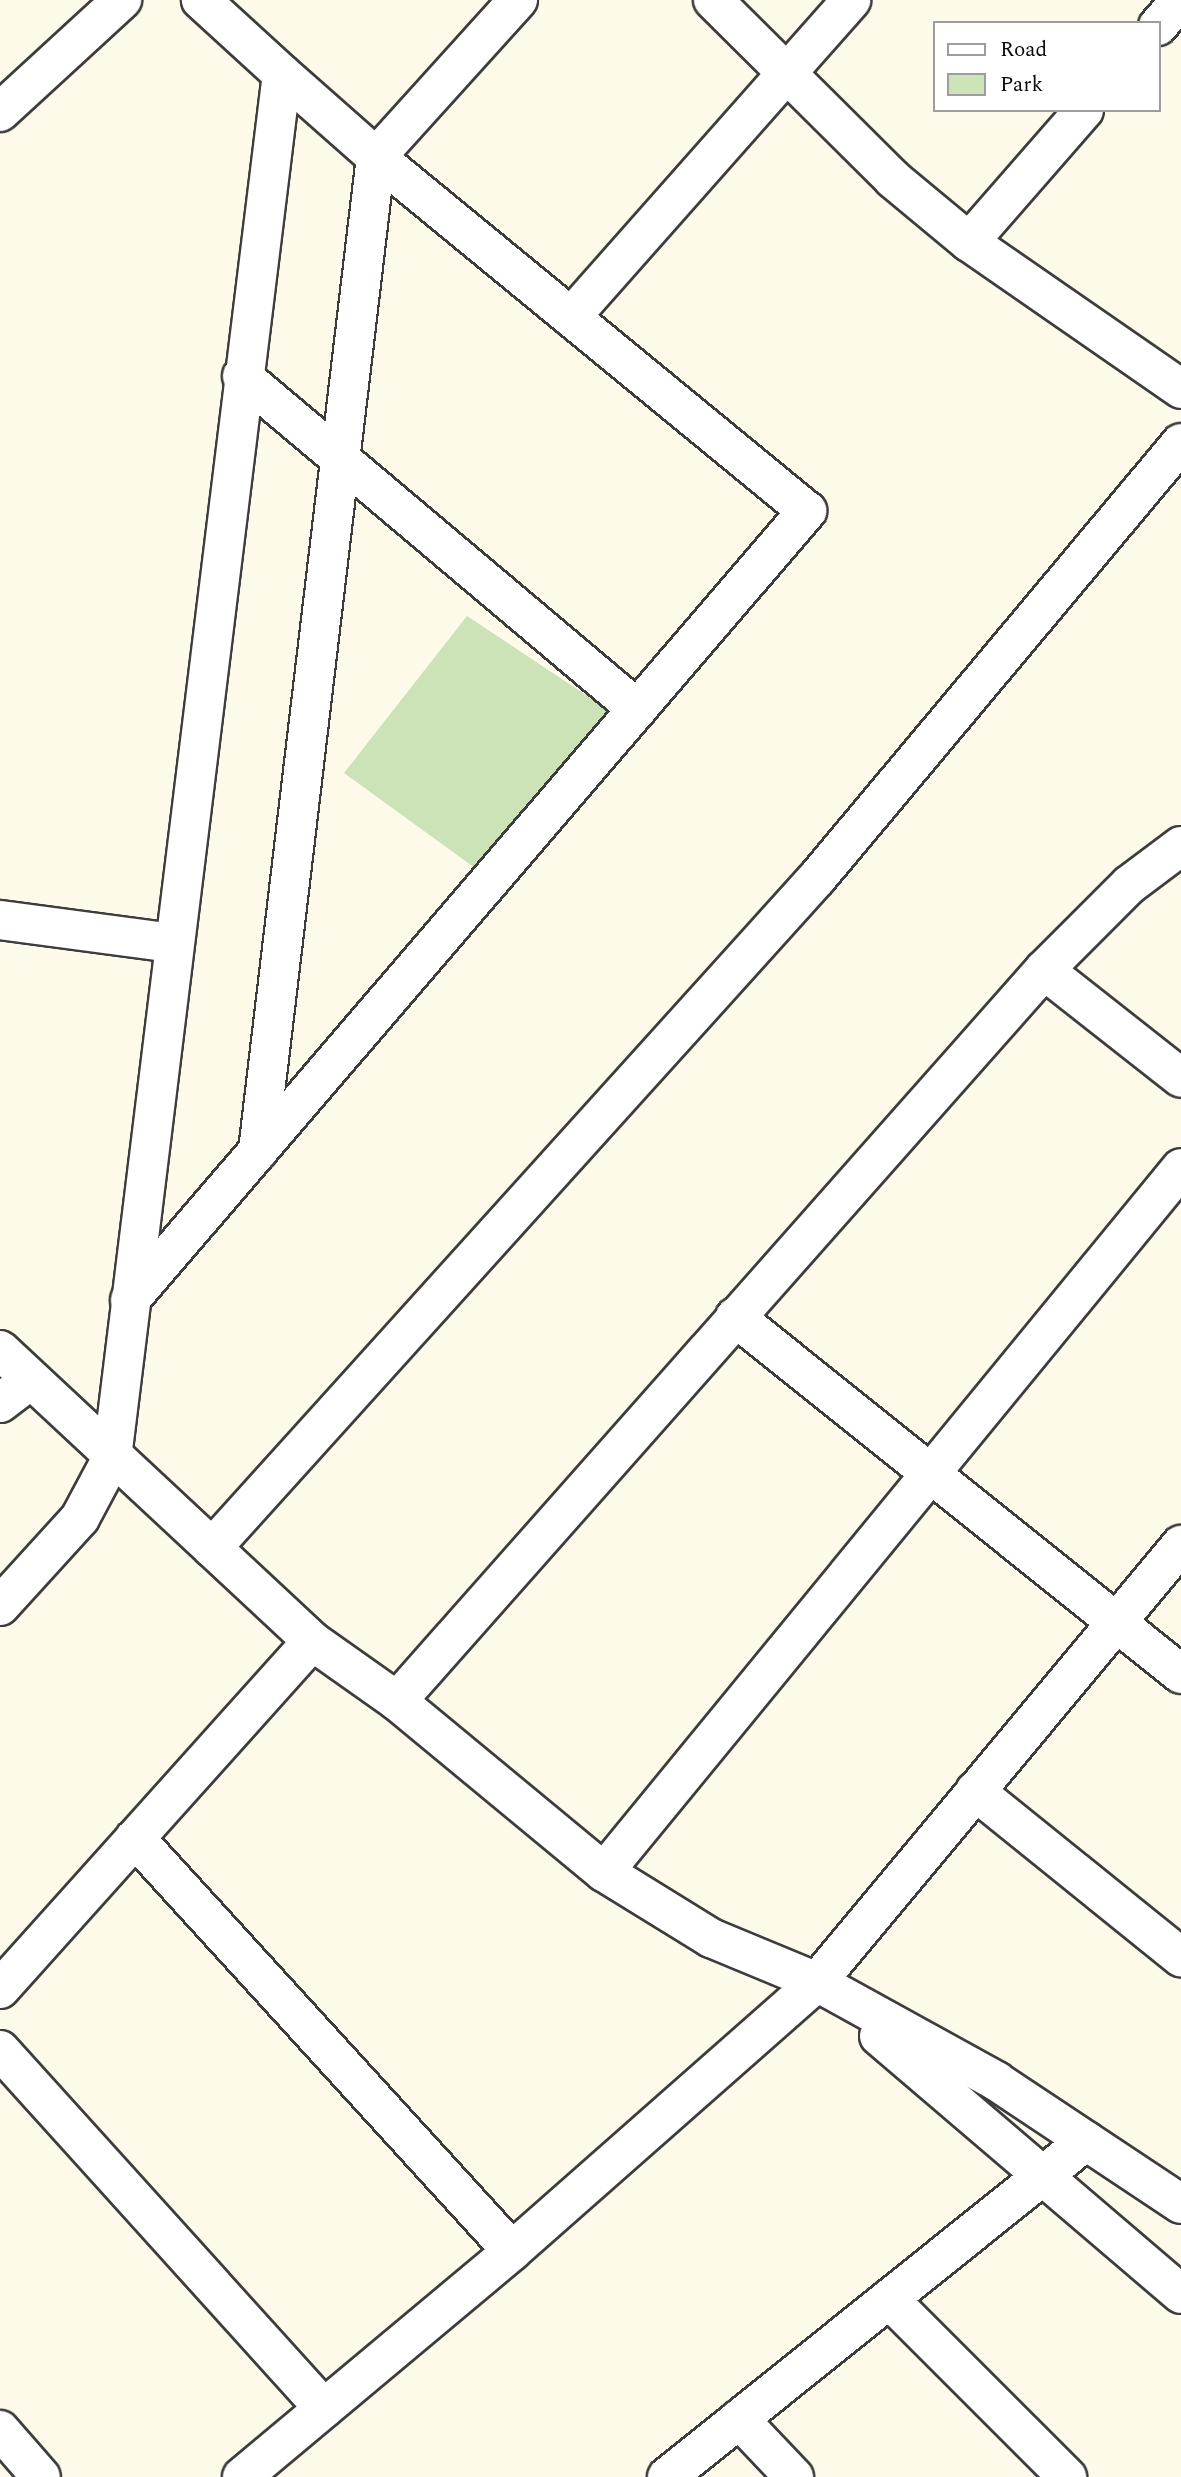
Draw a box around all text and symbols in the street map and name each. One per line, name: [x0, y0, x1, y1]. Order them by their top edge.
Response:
legend: [932, 21, 1160, 112]
text: Road: [1000, 34, 1047, 66]
text: Park: [1000, 69, 1043, 101]

